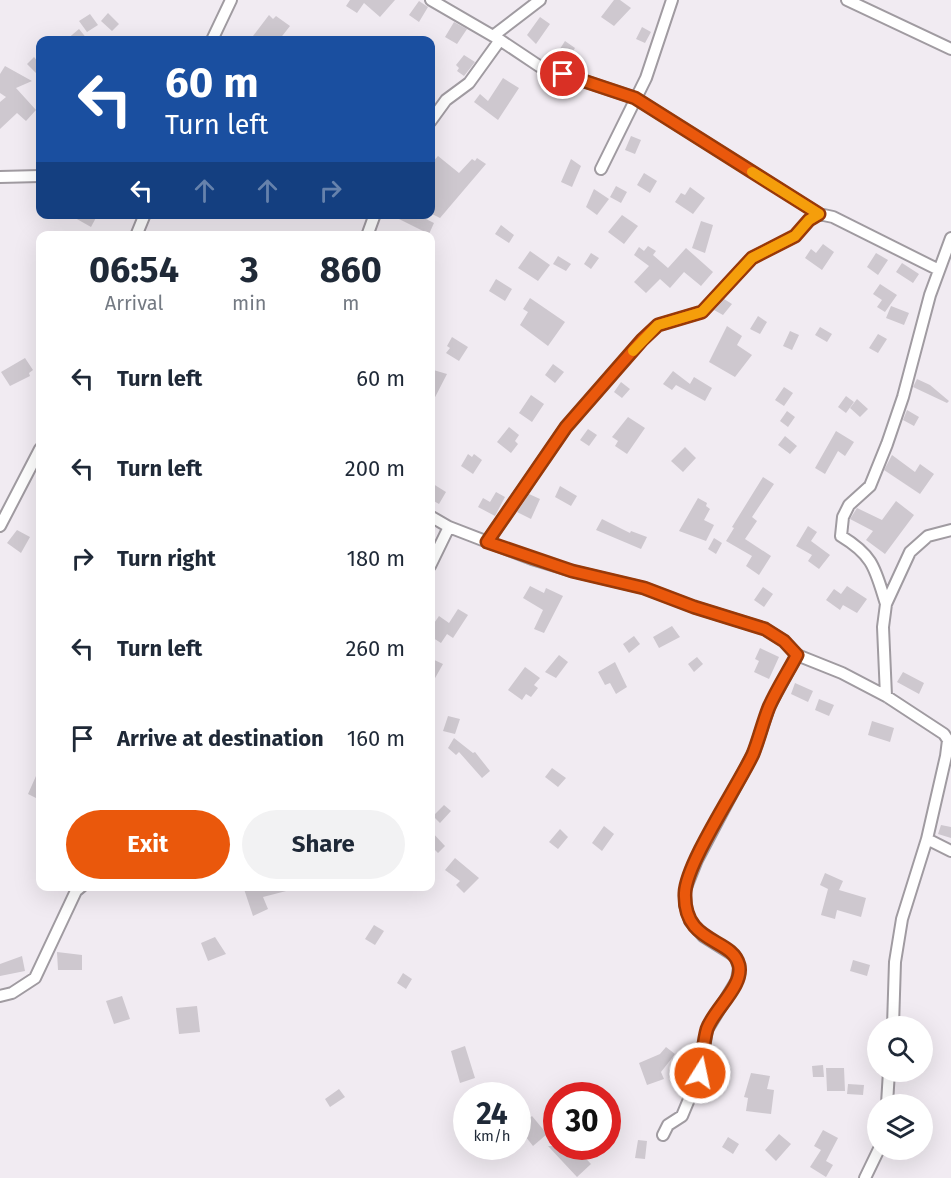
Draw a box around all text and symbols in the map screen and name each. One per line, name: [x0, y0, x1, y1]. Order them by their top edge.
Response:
pin: [537, 48, 588, 99]
icon: arrive: [546, 57, 579, 90]
text: 60 m: [165, 58, 259, 108]
icon: left: [66, 60, 144, 138]
text: Turn left: [165, 109, 268, 141]
icon: left: [125, 174, 158, 207]
icon: ahead: [188, 174, 221, 207]
icon: ahead: [251, 174, 284, 207]
icon: right: [314, 174, 347, 207]
text: 06:54: [89, 248, 179, 292]
text: 3: [240, 248, 259, 292]
text: 860: [320, 248, 382, 292]
text: Arrival: [105, 291, 163, 315]
text: min: [232, 291, 267, 315]
text: m: [342, 291, 359, 315]
icon: left: [66, 362, 99, 395]
text: Turn left: [117, 365, 202, 392]
text: 60 m: [356, 365, 405, 392]
icon: left: [66, 452, 99, 485]
text: Turn left: [117, 455, 202, 482]
text: 200 m: [345, 455, 405, 482]
icon: right: [66, 542, 99, 575]
text: Turn right: [117, 545, 216, 572]
text: 180 m: [346, 545, 405, 572]
icon: left: [66, 632, 99, 665]
text: Turn left: [117, 635, 202, 662]
text: 260 m: [345, 635, 405, 662]
icon: arrive: [66, 722, 99, 755]
text: Arrive at destination: [117, 725, 324, 752]
text: 160 m: [347, 725, 405, 752]
button: Exit: [66, 810, 230, 879]
button: Share: [242, 810, 405, 879]
map controls: [867, 1016, 933, 1160]
button: search: [867, 1016, 933, 1082]
position arrow: [668, 1041, 732, 1105]
speed limit sign: 30: [543, 1082, 621, 1160]
button: layers: [867, 1094, 933, 1160]
text: 24: [476, 1096, 508, 1132]
text: km/h: [473, 1127, 511, 1145]

